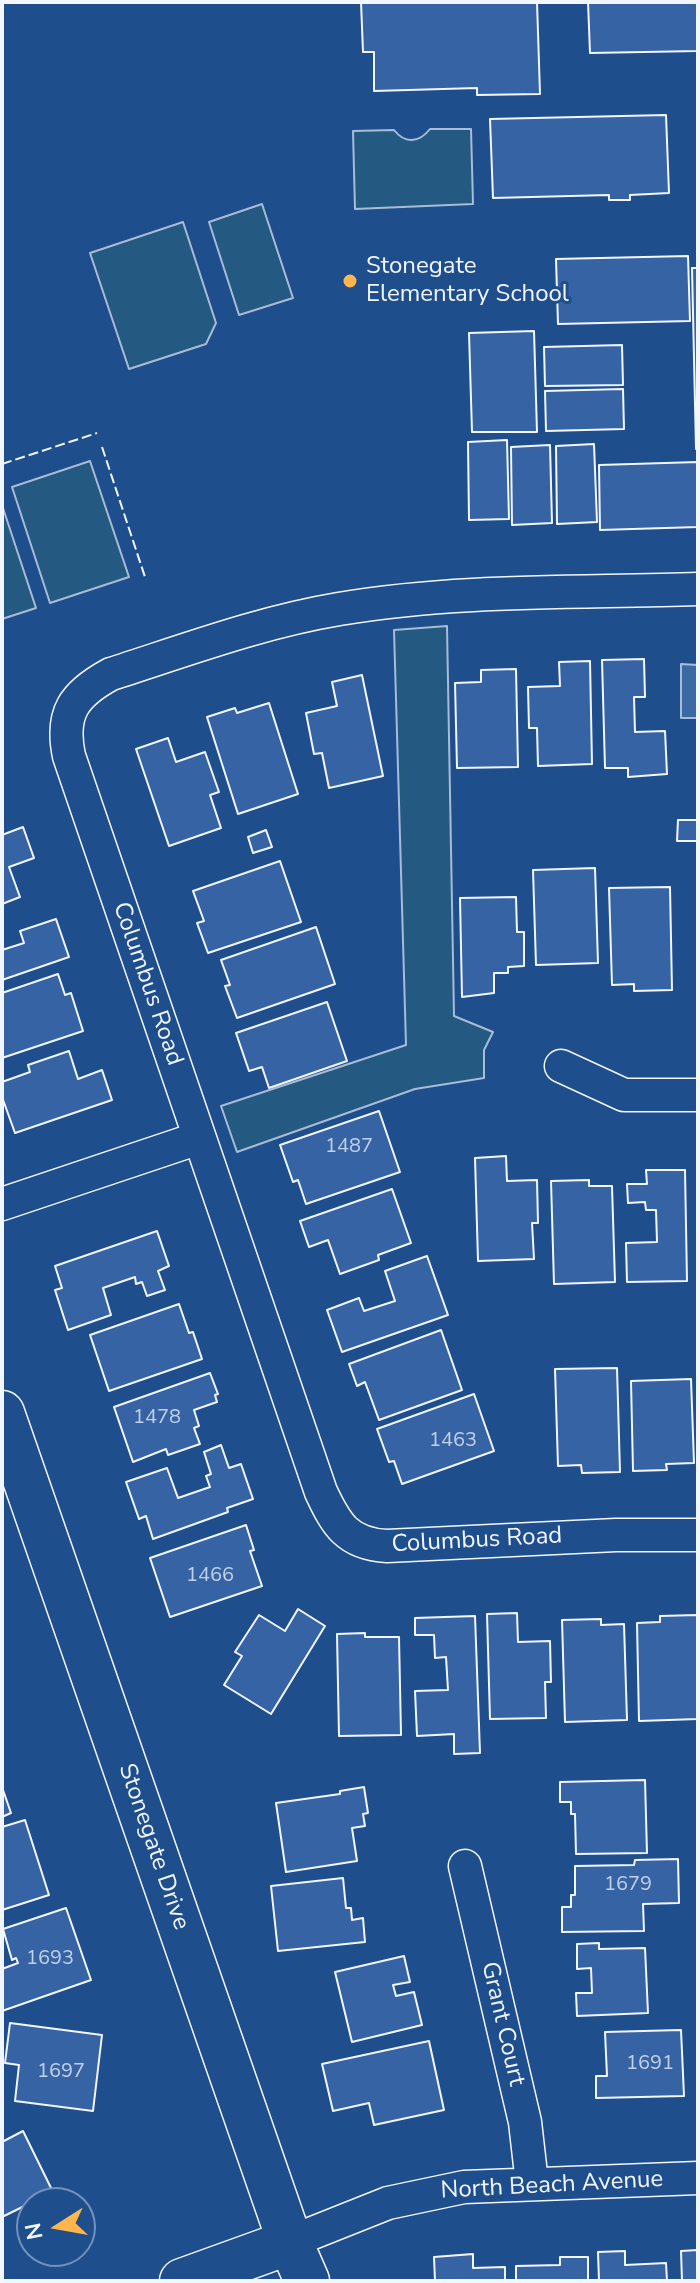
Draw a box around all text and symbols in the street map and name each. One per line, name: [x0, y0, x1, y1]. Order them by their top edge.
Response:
place label: Stonegate Elementary School: [366, 253, 569, 309]
marker: Stonegate Elementary School: [341, 272, 359, 290]
street label: Columbus Road: [106, 899, 188, 1069]
house number: 1487: [325, 1135, 373, 1159]
house number: 1478: [133, 1406, 181, 1430]
house number: 1463: [429, 1429, 477, 1453]
street label: Columbus Road: [391, 1522, 563, 1560]
house number: 1466: [186, 1564, 234, 1588]
street label: Stonegate Drive: [111, 1760, 195, 1934]
house number: 1679: [604, 1873, 652, 1897]
house number: 1693: [26, 1947, 74, 1971]
street label: Grant Court: [474, 1959, 530, 2089]
house number: 1691: [626, 2052, 674, 2076]
house number: 1697: [37, 2060, 85, 2084]
street label: North Beach Avenue: [440, 2166, 664, 2206]
north arrow: [16, 2187, 96, 2267]
text: N: [18, 2220, 51, 2242]

